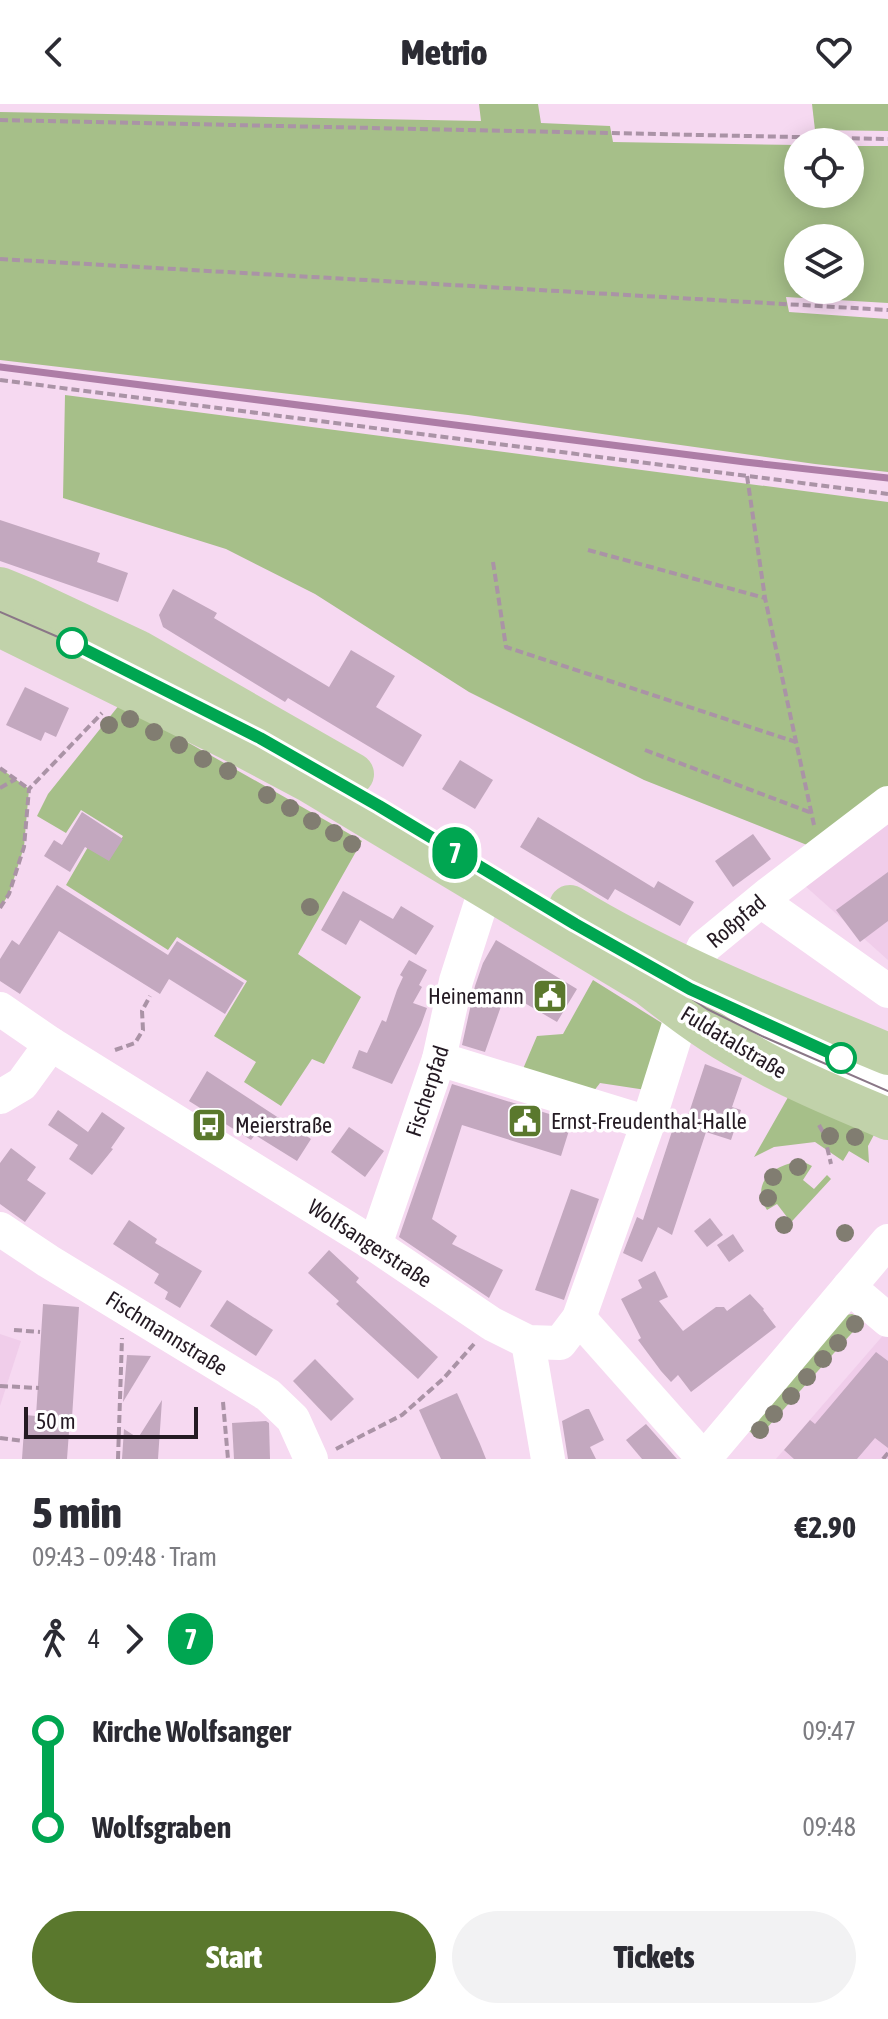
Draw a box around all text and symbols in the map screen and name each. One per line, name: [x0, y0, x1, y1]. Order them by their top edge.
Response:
icon: back: [32, 30, 76, 74]
icon: heart: [812, 30, 856, 74]
text: Metrio: [401, 31, 487, 73]
map controls: [784, 128, 864, 304]
button: locate: [784, 128, 864, 208]
button: layers: [784, 224, 864, 304]
unlabelled marker: [57, 628, 87, 658]
line badge: 7: [429, 827, 481, 879]
text: 7: [448, 837, 462, 869]
street label: Roßpfad: [701, 889, 771, 953]
public building icon: Heinemann: [531, 977, 569, 1015]
place label: Heinemann: [428, 983, 524, 1009]
street label: Fuldatalstraße: [676, 1000, 792, 1084]
street label: Fischerpfad: [400, 1042, 454, 1140]
unlabelled marker: [826, 1043, 856, 1073]
public building icon: Ernst-Freudenthal-Halle: [506, 1102, 544, 1140]
bus stop icon: Meierstraße: [190, 1106, 228, 1144]
place label: Ernst-Freudenthal-Halle: [551, 1108, 747, 1134]
place label: Meierstraße: [235, 1112, 332, 1138]
street label: Wolfsangerstraße: [303, 1193, 437, 1293]
street label: Fischmannstraße: [101, 1285, 233, 1381]
scale bar: [24, 1403, 198, 1439]
text: 50 m: [36, 1408, 76, 1434]
text: 5 min: [32, 1487, 122, 1537]
text: €2.90: [795, 1510, 856, 1544]
text: 09:43 – 09:48 · Tram: [32, 1542, 217, 1572]
icon: walk: [32, 1617, 76, 1661]
icon: forward: [112, 1617, 156, 1661]
text: 7: [184, 1623, 197, 1655]
text: 4: [88, 1624, 100, 1654]
text: Kirche Wolfsanger: [92, 1714, 291, 1748]
text: 09:47: [802, 1716, 856, 1746]
text: Wolfsgraben: [92, 1810, 231, 1844]
text: 09:48: [802, 1812, 856, 1842]
button: Start: [32, 1911, 436, 2003]
button: Tickets: [452, 1911, 856, 2003]

